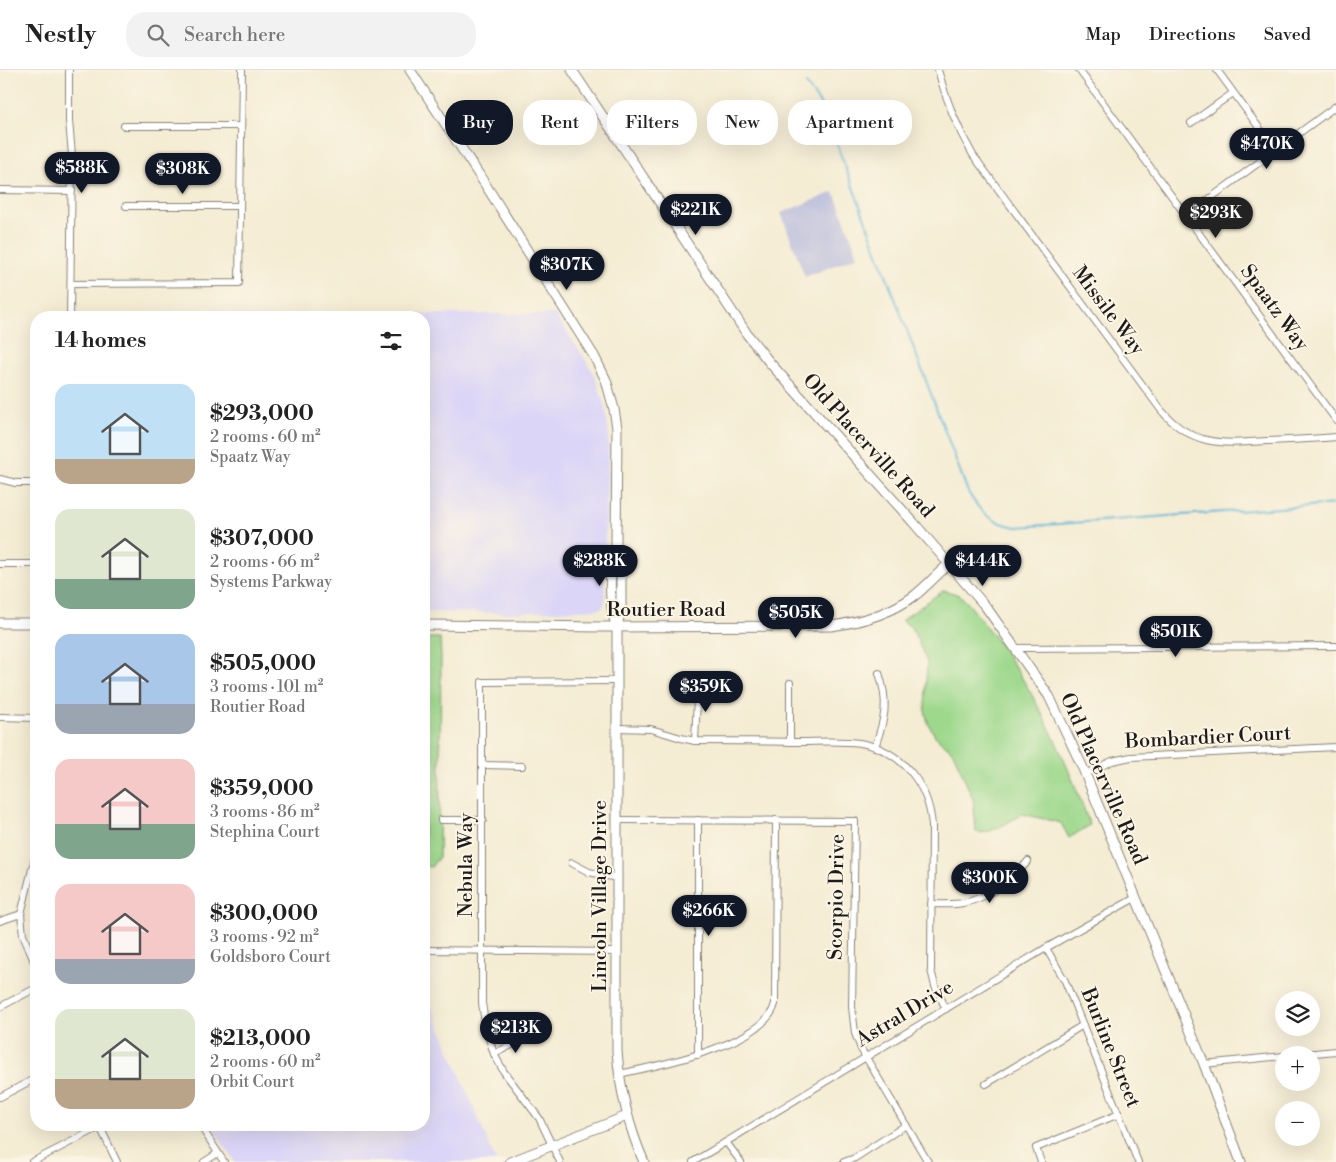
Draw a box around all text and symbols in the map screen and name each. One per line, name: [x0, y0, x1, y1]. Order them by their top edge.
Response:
search box: [126, 12, 476, 57]
text: Nestly: [25, 20, 96, 50]
icon: search: [144, 21, 172, 49]
text: Search here: [184, 23, 285, 47]
text: Map: [1085, 23, 1121, 46]
text: Directions: [1149, 23, 1236, 46]
text: Saved: [1264, 23, 1311, 46]
chip: Buy: [445, 100, 513, 145]
chip: Rent: [523, 100, 597, 145]
chip: Filters: [607, 100, 697, 145]
chip: New: [707, 100, 778, 145]
chip: Apartment: [788, 100, 912, 145]
pin: $470K: [1232, 128, 1302, 170]
text: $470K: [1240, 134, 1294, 154]
pin: $588K: [47, 152, 117, 194]
pin: $308K: [148, 152, 218, 195]
text: $588K: [56, 158, 108, 178]
text: $308K: [156, 159, 210, 179]
pin: $221K: [661, 194, 731, 236]
pin: $293K: [1181, 196, 1251, 239]
text: $221K: [671, 200, 721, 220]
text: $293K: [1190, 203, 1242, 223]
pin: $307K: [532, 248, 602, 291]
text: $307K: [540, 255, 594, 275]
street label: Spaatz Way: [1234, 260, 1314, 356]
street label: Missile Way: [1066, 262, 1150, 361]
icon: filters: [377, 327, 405, 355]
text: 14 homes: [55, 328, 146, 354]
street label: Old Placerville Road: [797, 369, 940, 524]
text: $293,000: [210, 401, 314, 427]
icon: home: [95, 404, 155, 464]
text: 2 rooms · 60 m²: [210, 427, 321, 447]
text: Spaatz Way: [210, 447, 291, 467]
text: $307,000: [210, 526, 314, 552]
icon: home: [95, 529, 155, 589]
pin: $288K: [565, 544, 635, 587]
pin: $444K: [948, 544, 1018, 587]
text: $288K: [574, 551, 626, 571]
text: $444K: [955, 551, 1011, 571]
text: 2 rooms · 66 m²: [210, 552, 320, 572]
text: Systems Parkway: [210, 572, 332, 592]
pin: $505K: [761, 596, 831, 639]
street label: Routier Road: [606, 598, 726, 623]
text: $505K: [769, 603, 823, 623]
pin: $501K: [1141, 616, 1211, 658]
text: $501K: [1150, 622, 1202, 642]
text: $505,000: [210, 651, 316, 677]
icon: home: [95, 654, 155, 714]
pin: $359K: [671, 670, 741, 713]
text: 3 rooms · 101 m²: [210, 677, 323, 697]
text: $359K: [680, 677, 732, 697]
street label: Old Placerville Road: [1054, 689, 1152, 869]
text: Routier Road: [210, 697, 305, 717]
street label: Bombardier Court: [1123, 721, 1292, 755]
text: $359,000: [210, 776, 314, 802]
icon: home: [95, 779, 155, 839]
street label: Lincoln Village Drive: [588, 800, 613, 992]
text: 3 rooms · 86 m²: [210, 802, 320, 822]
street label: Nebula Way: [454, 813, 479, 917]
text: Stephina Court: [210, 822, 320, 842]
street label: Scorpio Drive: [823, 834, 851, 960]
pin: $300K: [955, 862, 1025, 904]
text: $300K: [962, 868, 1018, 888]
pin: $266K: [674, 894, 744, 937]
text: $300,000: [210, 901, 318, 927]
text: $266K: [683, 901, 735, 921]
icon: home: [95, 904, 155, 964]
text: 3 rooms · 92 m²: [210, 927, 319, 947]
text: Goldsboro Court: [210, 947, 331, 967]
street label: Astral Drive: [851, 975, 958, 1053]
street label: Burline Street: [1074, 984, 1145, 1111]
map controls: [1275, 991, 1320, 1146]
button: layers: [1275, 991, 1320, 1036]
pin: $213K: [481, 1012, 551, 1054]
text: $213K: [491, 1018, 541, 1038]
text: $213,000: [210, 1026, 311, 1052]
icon: home: [95, 1029, 155, 1089]
button: +: [1275, 1046, 1320, 1091]
text: 2 rooms · 60 m²: [210, 1052, 321, 1072]
text: Orbit Court: [210, 1072, 295, 1092]
button: −: [1275, 1101, 1320, 1146]

